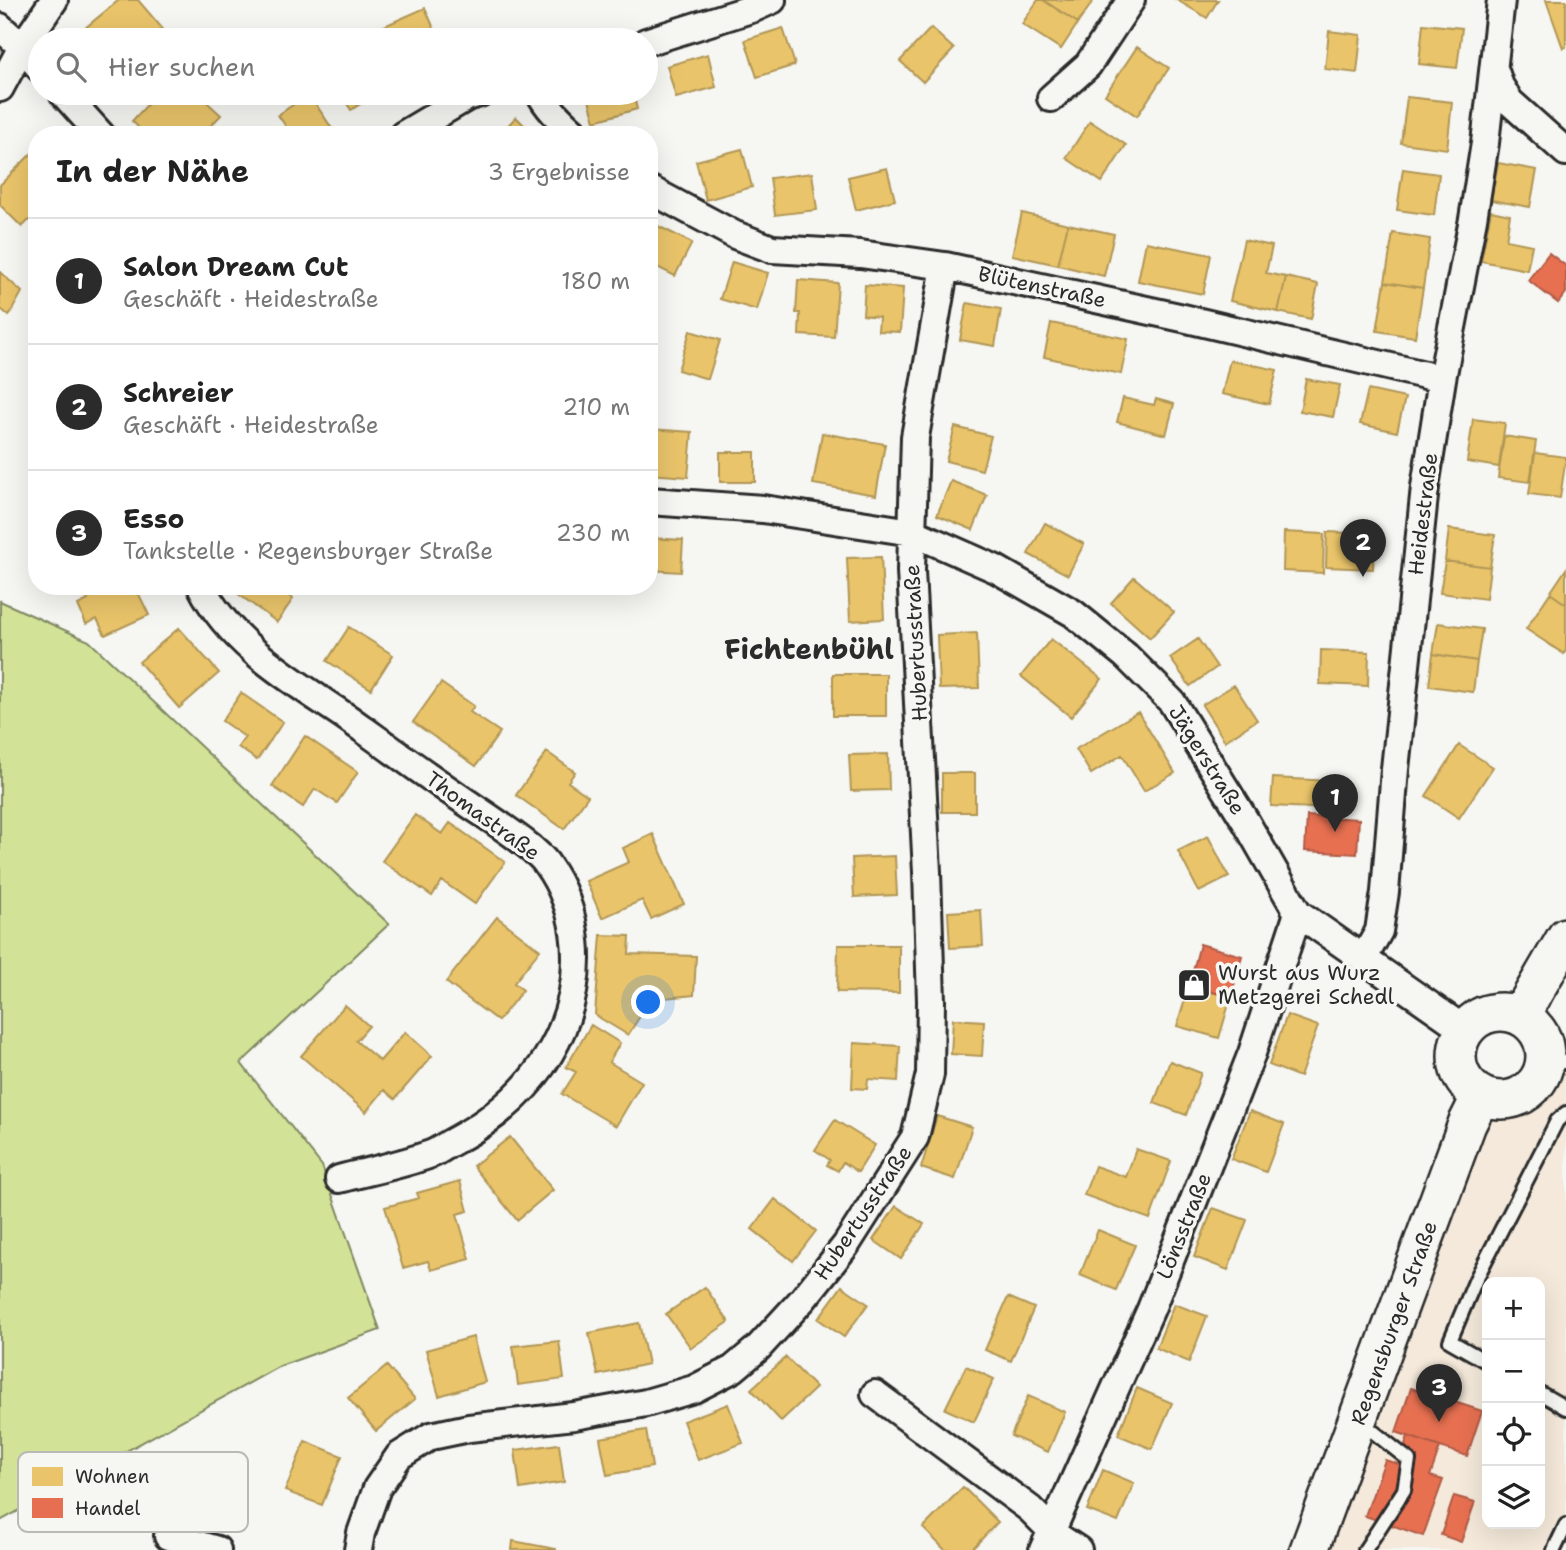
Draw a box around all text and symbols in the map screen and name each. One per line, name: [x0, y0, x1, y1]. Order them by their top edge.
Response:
search box: [28, 28, 658, 105]
icon: search: [52, 48, 90, 86]
text: Hier suchen: [108, 49, 255, 84]
text: In der Nähe: [56, 151, 249, 192]
text: 3 Ergebnisse: [488, 157, 630, 187]
text: Salon Dream Cut: [123, 249, 348, 284]
street label: Blütenstraße: [976, 260, 1108, 314]
text: 1: [74, 266, 84, 296]
text: 180 m: [561, 266, 630, 296]
text: Geschäft · Heidestraße: [123, 284, 379, 314]
text: Schreier: [123, 375, 234, 410]
text: 2: [71, 392, 87, 422]
text: 210 m: [562, 392, 630, 422]
text: Geschäft · Heidestraße: [123, 410, 379, 440]
street label: Heidestraße: [1402, 451, 1444, 577]
text: Esso: [123, 501, 184, 536]
text: 3: [71, 518, 87, 548]
text: 230 m: [556, 518, 630, 548]
pin: 2: [1340, 519, 1386, 577]
text: Tankstelle · Regensburger Straße: [123, 536, 493, 566]
street label: Hubertusstraße: [898, 564, 934, 722]
district label: Fichtenbühl: [724, 630, 894, 668]
street label: Jägerstraße: [1162, 700, 1252, 820]
street label: Thomastraße: [420, 765, 546, 867]
pin: 1: [1312, 774, 1358, 832]
place label: Wurst aus Wurz Metzgerei Schedl: [1218, 959, 1395, 1011]
shop icon: Wurst aus Wurz Metzgerei Schedl: [1175, 966, 1213, 1004]
your location: [631, 985, 665, 1019]
street label: Hubertusstraße: [807, 1140, 919, 1286]
street label: Lönsstraße: [1150, 1169, 1218, 1283]
street label: Regensburger Straße: [1344, 1217, 1444, 1429]
map controls: [1482, 1277, 1545, 1529]
button: +: [1482, 1277, 1545, 1340]
button: −: [1482, 1340, 1545, 1403]
pin: 3: [1416, 1364, 1462, 1422]
button: locate: [1482, 1403, 1545, 1466]
legend: [18, 1452, 248, 1532]
text: Wohnen: [75, 1464, 149, 1489]
button: layers: [1482, 1466, 1545, 1529]
text: Handel: [75, 1496, 141, 1521]

